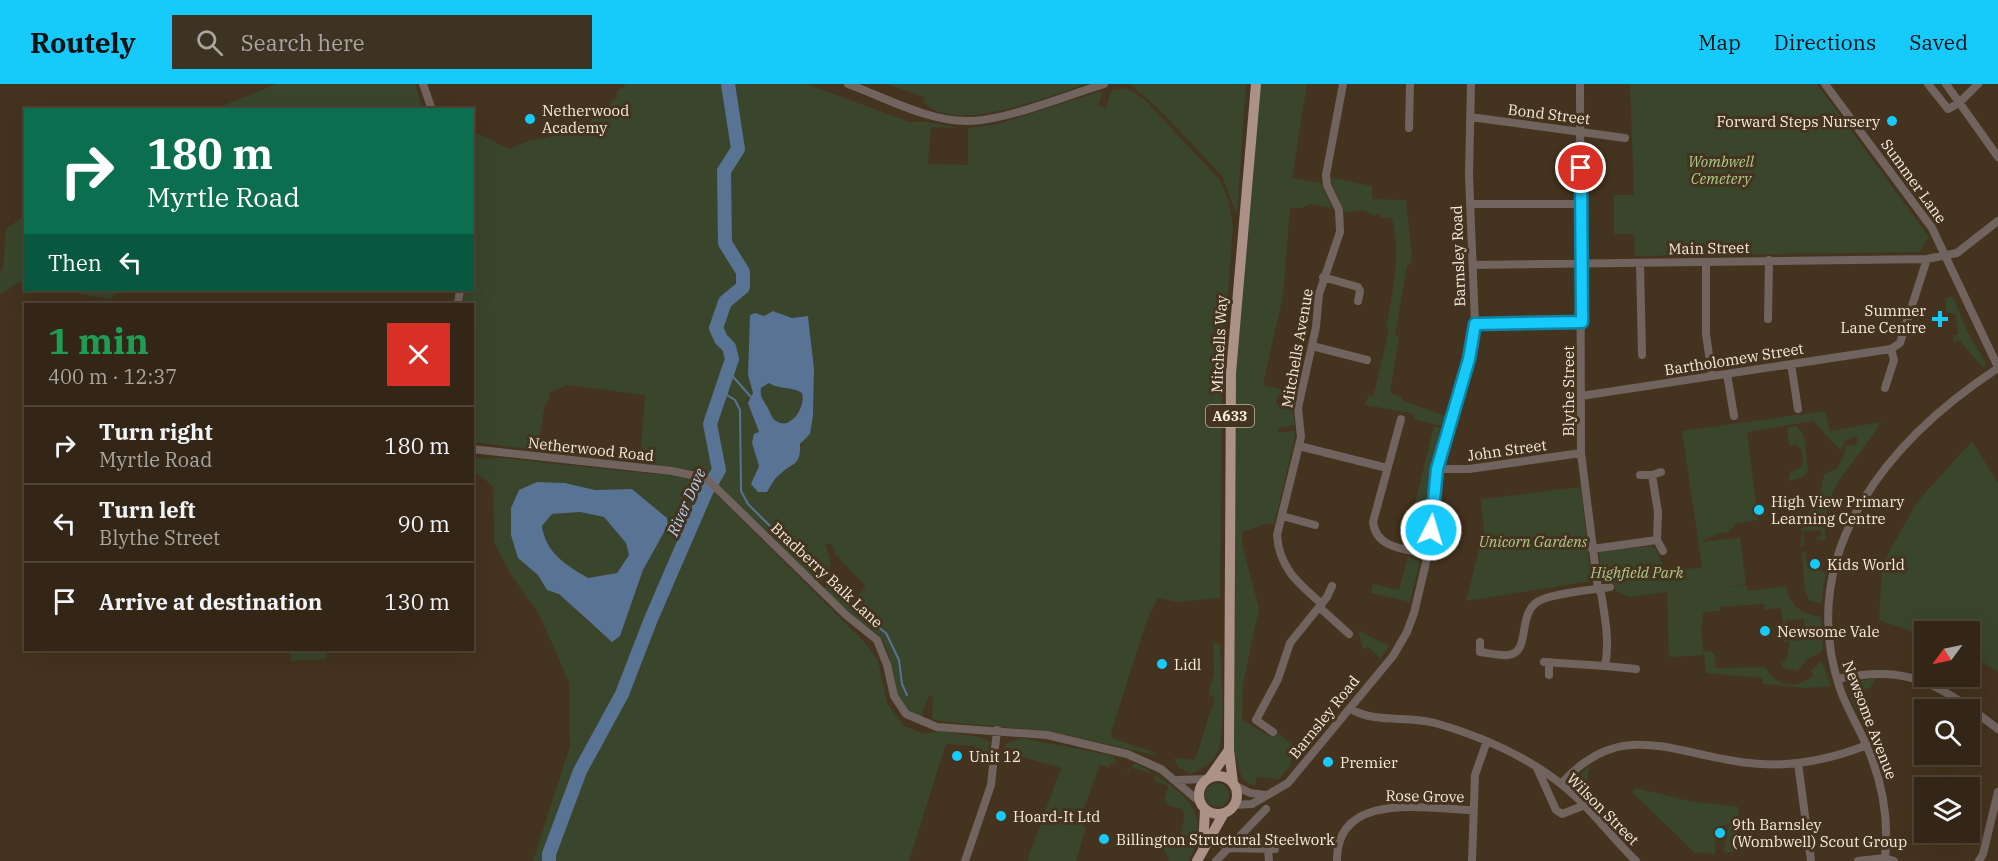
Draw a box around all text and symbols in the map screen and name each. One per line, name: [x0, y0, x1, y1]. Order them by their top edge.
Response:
search box: [172, 15, 592, 69]
text: Routely: [30, 24, 136, 61]
icon: search: [193, 26, 226, 59]
text: Search here: [241, 28, 365, 57]
text: Map: [1698, 28, 1741, 56]
text: Directions: [1774, 28, 1876, 56]
text: Saved: [1909, 28, 1968, 56]
street label: Bond Street: [1507, 100, 1591, 128]
place label: Netherwood Academy: [542, 101, 629, 137]
marker: Netherwood Academy: [523, 112, 537, 126]
place label: Forward Steps Nursery: [1716, 112, 1880, 131]
marker: Forward Steps Nursery: [1885, 114, 1899, 128]
text: 180 m: [147, 126, 273, 181]
icon: right: [48, 132, 126, 210]
street label: Summer Lane: [1877, 135, 1951, 227]
pin: [1555, 142, 1606, 193]
icon: arrive: [1564, 151, 1597, 184]
park label: Wombwell Cemetery: [1688, 152, 1755, 188]
text: Myrtle Road: [147, 179, 300, 214]
street label: Barnsley Road: [1447, 205, 1469, 307]
street label: Main Street: [1668, 238, 1750, 258]
icon: left: [114, 246, 147, 279]
text: Then: [48, 248, 102, 277]
street label: Mitchells Avenue: [1277, 287, 1317, 409]
street label: Mitchells Way: [1207, 295, 1231, 393]
place label: Summer Lane Centre: [1841, 301, 1926, 337]
marker: Summer Lane Centre: [1931, 310, 1949, 328]
text: 1 min: [48, 317, 149, 364]
button: close: [387, 323, 450, 386]
street label: Bartholomew Street: [1663, 339, 1805, 379]
street label: Blythe Street: [1559, 346, 1578, 436]
text: 400 m · 12:37: [48, 363, 177, 390]
road number: A633: [1206, 405, 1254, 427]
text: Turn right: [99, 417, 213, 446]
icon: right: [48, 429, 81, 462]
text: 180 m: [384, 431, 450, 460]
street label: Netherwood Road: [527, 433, 655, 465]
street label: John Street: [1466, 435, 1548, 465]
text: Myrtle Road: [99, 446, 212, 473]
water label: River Dove: [662, 465, 710, 540]
place label: High View Primary Learning Centre: [1771, 492, 1904, 528]
text: Turn left: [99, 495, 195, 524]
position arrow: [1399, 498, 1463, 562]
marker: High View Primary Learning Centre: [1752, 503, 1766, 517]
icon: left: [48, 507, 81, 540]
text: 90 m: [398, 509, 450, 538]
street label: Bradberry Balk Lane: [767, 518, 887, 632]
text: Blythe Street: [99, 524, 220, 551]
park label: Unicorn Gardens: [1479, 532, 1588, 551]
place label: Kids World: [1827, 555, 1905, 574]
marker: Kids World: [1808, 557, 1822, 571]
park label: Highfield Park: [1590, 563, 1683, 582]
icon: arrive: [48, 585, 81, 618]
text: Arrive at destination: [99, 587, 322, 616]
text: 130 m: [384, 587, 450, 616]
north arrow: [1914, 621, 1980, 687]
map controls: [1914, 621, 1980, 843]
place label: Newsome Vale: [1777, 622, 1880, 641]
marker: Newsome Vale: [1758, 624, 1772, 638]
place label: Lidl: [1174, 655, 1201, 674]
marker: Lidl: [1155, 657, 1169, 671]
street label: Newsome Avenue: [1839, 658, 1901, 782]
street label: Barnsley Road: [1285, 672, 1363, 762]
button: search: [1914, 699, 1980, 765]
place label: Unit 12: [969, 747, 1021, 766]
marker: Unit 12: [950, 749, 964, 763]
place label: Premier: [1340, 753, 1398, 772]
marker: Premier: [1321, 755, 1335, 769]
street label: Wilson Street: [1563, 769, 1643, 849]
button: layers: [1914, 777, 1980, 843]
street label: Rose Grove: [1385, 786, 1465, 806]
place label: Hoard-It Ltd: [1013, 807, 1100, 826]
marker: Hoard-It Ltd: [994, 809, 1008, 823]
place label: 9th Barnsley (Wombwell) Scout Group: [1732, 815, 1907, 851]
marker: 9th Barnsley (Wombwell) Scout Group: [1713, 826, 1727, 840]
place label: Billington Structural Steelwork: [1116, 830, 1335, 849]
marker: Billington Structural Steelwork: [1097, 832, 1111, 846]

